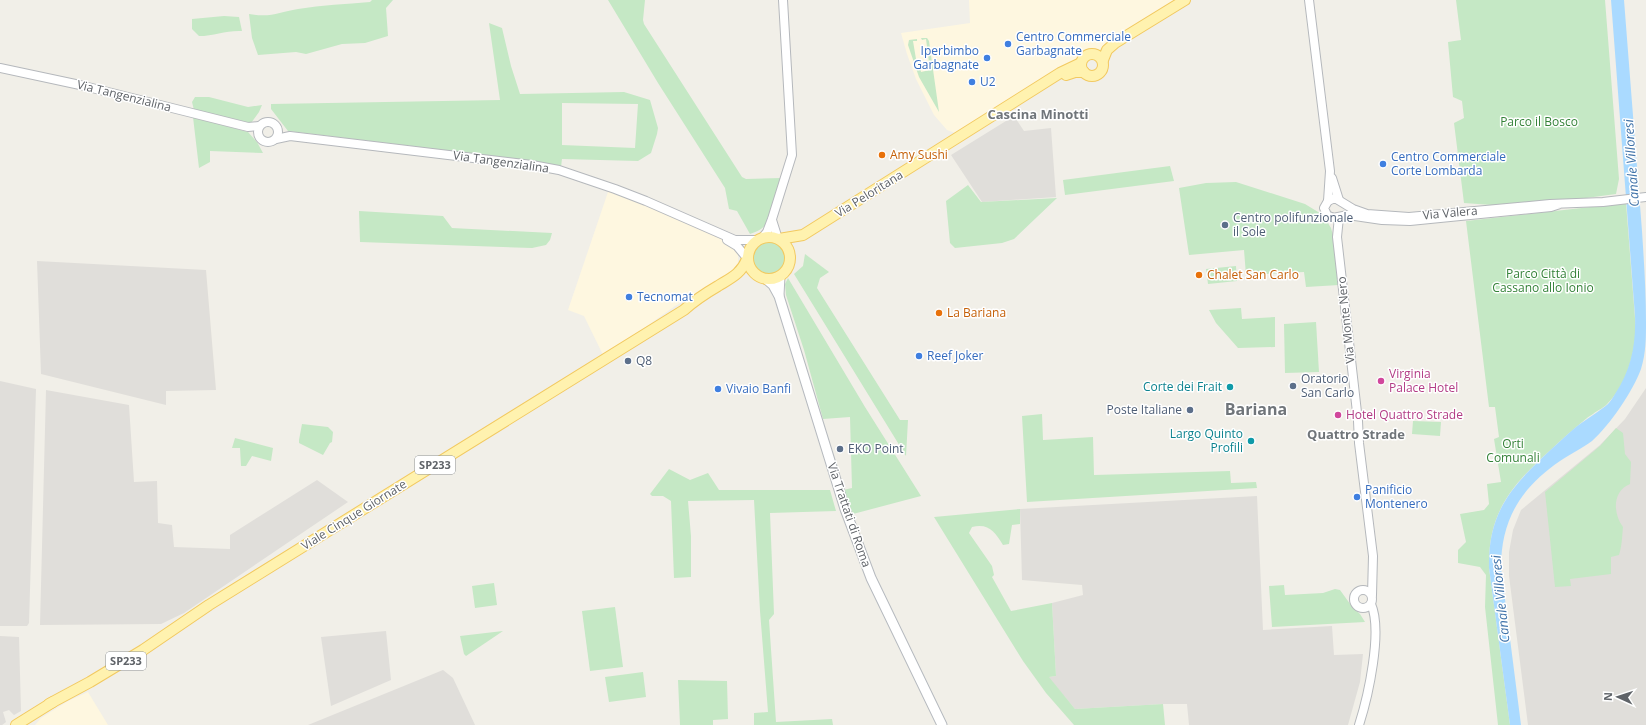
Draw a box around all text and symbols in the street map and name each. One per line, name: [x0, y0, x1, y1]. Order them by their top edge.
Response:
place label: Centro Commerciale Garbagnate: [1016, 28, 1131, 59]
marker: Centro Commerciale Garbagnate: [1003, 39, 1013, 49]
place label: Iperbimbo Garbagnate: [913, 42, 979, 73]
marker: Iperbimbo Garbagnate: [982, 53, 992, 63]
place label: U2: [980, 73, 996, 90]
street label: Via Tangenzialina: [75, 76, 173, 115]
marker: U2: [967, 77, 977, 87]
district label: Cascina Minotti: [987, 105, 1089, 123]
park label: Parco il Bosco: [1500, 113, 1578, 130]
water label: Canale Villoresi: [1619, 118, 1643, 207]
street label: Via Tangenzialina: [452, 146, 550, 177]
place label: Amy Sushi: [890, 146, 948, 163]
place label: Centro Commerciale Corte Lombarda: [1391, 148, 1506, 179]
marker: Amy Sushi: [877, 150, 887, 160]
marker: Centro Commerciale Corte Lombarda: [1378, 159, 1388, 169]
street label: Via Peloritana: [832, 166, 906, 221]
street label: Via Valera: [1422, 202, 1478, 223]
place label: Centro polifunzionale il Sole: [1233, 209, 1353, 240]
marker: Centro polifunzionale il Sole: [1220, 220, 1230, 230]
park label: Parco Città di Cassano allo Ionio: [1492, 265, 1594, 296]
place label: Chalet San Carlo: [1207, 266, 1299, 283]
marker: Chalet San Carlo: [1194, 270, 1204, 280]
street label: Via Monte Nero: [1332, 276, 1359, 364]
place label: Tecnomat: [637, 288, 693, 305]
marker: Tecnomat: [624, 292, 634, 302]
place label: La Bariana: [947, 304, 1006, 321]
marker: La Bariana: [934, 308, 944, 318]
place label: Reef Joker: [927, 347, 984, 364]
marker: Reef Joker: [914, 351, 924, 361]
place label: Q8: [636, 352, 652, 369]
marker: Q8: [623, 356, 633, 366]
place label: Virginia Palace Hotel: [1389, 365, 1458, 396]
place label: Oratorio San Carlo: [1301, 370, 1354, 401]
marker: Virginia Palace Hotel: [1376, 376, 1386, 386]
place label: Corte dei Frait: [1143, 378, 1222, 395]
place label: Vivaio Banfi: [726, 380, 791, 397]
marker: Oratorio San Carlo: [1288, 381, 1298, 391]
marker: Corte dei Frait: [1225, 382, 1235, 392]
marker: Vivaio Banfi: [713, 384, 723, 394]
district label: Bariana: [1225, 398, 1287, 420]
place label: Poste Italiane: [1107, 401, 1182, 418]
marker: Poste Italiane: [1185, 405, 1195, 415]
place label: Hotel Quattro Strade: [1346, 406, 1463, 423]
marker: Hotel Quattro Strade: [1333, 410, 1343, 420]
place label: Largo Quinto Profili: [1170, 425, 1243, 456]
district label: Quattro Strade: [1307, 425, 1405, 443]
park label: Orti Comunali: [1486, 435, 1540, 466]
marker: Largo Quinto Profili: [1246, 436, 1256, 446]
place label: EKO Point: [848, 440, 904, 457]
marker: EKO Point: [835, 444, 845, 454]
road number: SP233: [415, 456, 455, 474]
street label: Via Trattati di Roma: [824, 460, 875, 569]
street label: Viale Cinque Giornate: [298, 475, 410, 554]
place label: Panificio Montenero: [1365, 481, 1428, 512]
marker: Panificio Montenero: [1352, 492, 1362, 502]
water label: Canale Villoresi: [1486, 554, 1514, 644]
road number: SP233: [106, 652, 146, 670]
north arrow: [1598, 677, 1638, 717]
text: N: [1600, 692, 1615, 701]

